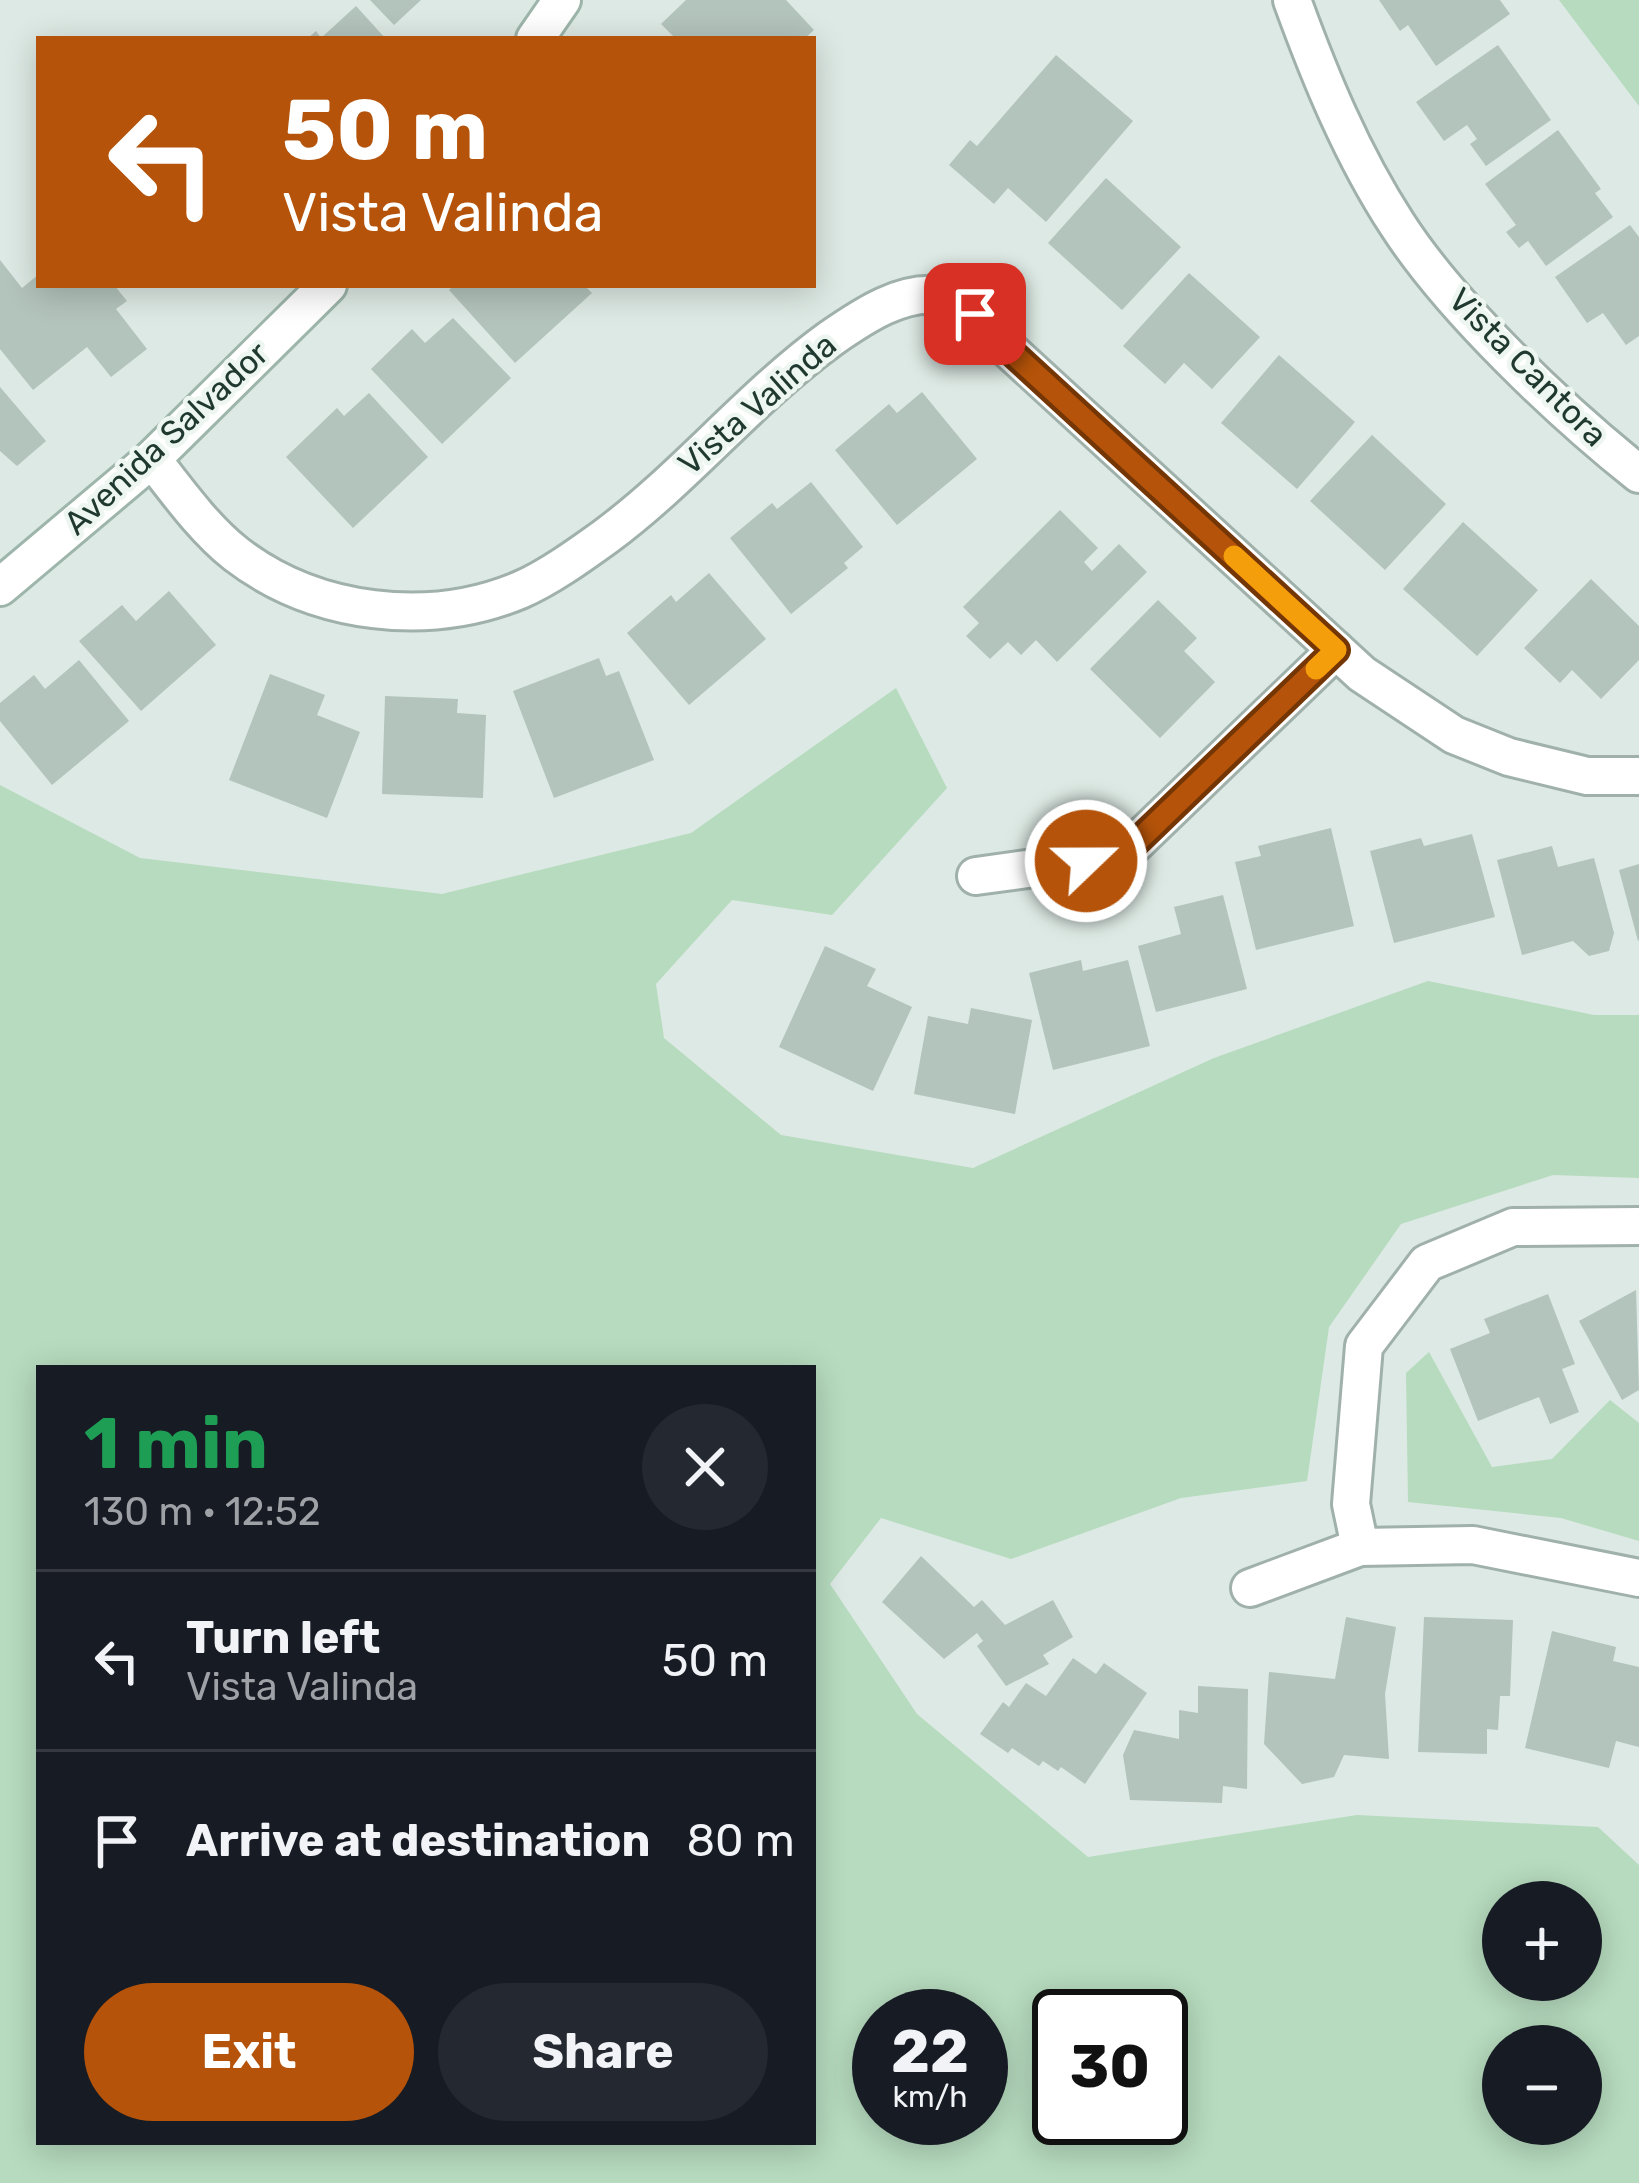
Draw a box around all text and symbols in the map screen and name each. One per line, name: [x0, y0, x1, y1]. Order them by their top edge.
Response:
text: 50 m: [282, 80, 488, 180]
icon: left: [84, 84, 240, 240]
text: Vista Valinda: [282, 181, 603, 245]
pin: [924, 263, 1026, 365]
street label: Vista Cantora: [1441, 280, 1615, 454]
icon: arrive: [942, 281, 1008, 347]
street label: Vista Valinda: [670, 325, 844, 483]
street label: Avenida Salvador: [56, 333, 276, 543]
position arrow: [1023, 798, 1149, 924]
text: 1 min: [84, 1401, 268, 1486]
button: close: [642, 1404, 768, 1530]
text: 130 m · 12:52: [84, 1489, 321, 1535]
text: Turn left: [186, 1611, 380, 1664]
icon: left: [84, 1628, 150, 1694]
text: 50 m: [662, 1634, 768, 1687]
text: Vista Valinda: [186, 1664, 418, 1710]
icon: arrive: [84, 1808, 150, 1874]
text: Arrive at destination: [186, 1814, 651, 1867]
text: 80 m: [687, 1814, 795, 1867]
map controls: [1482, 1881, 1602, 2145]
button: +: [1482, 1881, 1602, 2001]
button: Exit: [84, 1983, 414, 2121]
button: Share: [438, 1983, 768, 2121]
speed limit sign: 30: [1032, 1989, 1188, 2145]
text: 22: [891, 2016, 969, 2087]
button: −: [1482, 2025, 1602, 2145]
text: km/h: [893, 2079, 967, 2115]

